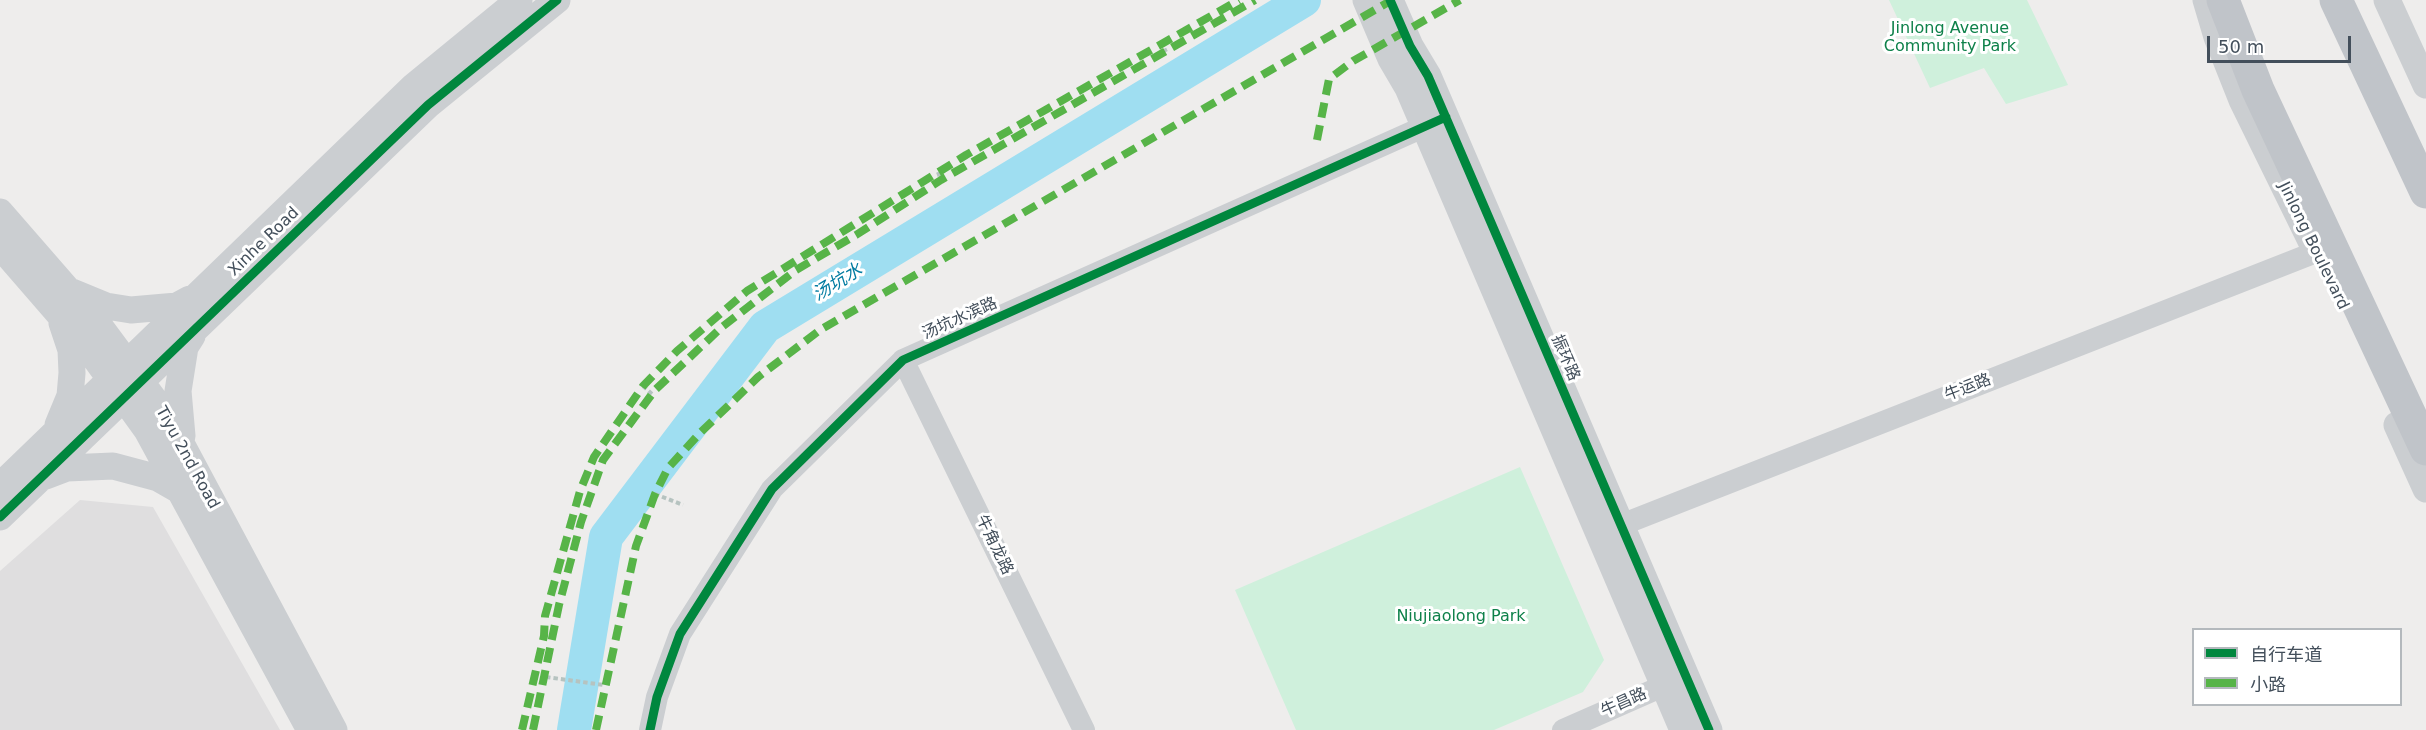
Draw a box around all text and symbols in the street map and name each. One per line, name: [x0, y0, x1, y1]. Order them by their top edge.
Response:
park label: Jinlong Avenue Community Park: [1884, 19, 2016, 57]
scale bar: [2210, 24, 2354, 62]
text: 50 m: [2218, 36, 2264, 57]
street label: Jinlong Boulevard: [2274, 179, 2352, 313]
street label: Xinhe Road: [225, 204, 303, 280]
water label: 汤坑水: [809, 260, 867, 306]
street label: 汤坑水滨路: [920, 294, 1000, 344]
street label: 振环路: [1547, 332, 1583, 384]
street label: 牛运路: [1942, 370, 1994, 406]
street label: Tiyu 2nd Road: [151, 403, 223, 513]
street label: 牛角龙路: [971, 512, 1017, 578]
park label: Niujiaolong Park: [1396, 607, 1526, 627]
legend: [2192, 628, 2402, 706]
text: 自行车道: [2250, 644, 2322, 665]
text: 小路: [2250, 674, 2286, 695]
street label: 牛昌路: [1598, 684, 1650, 722]

